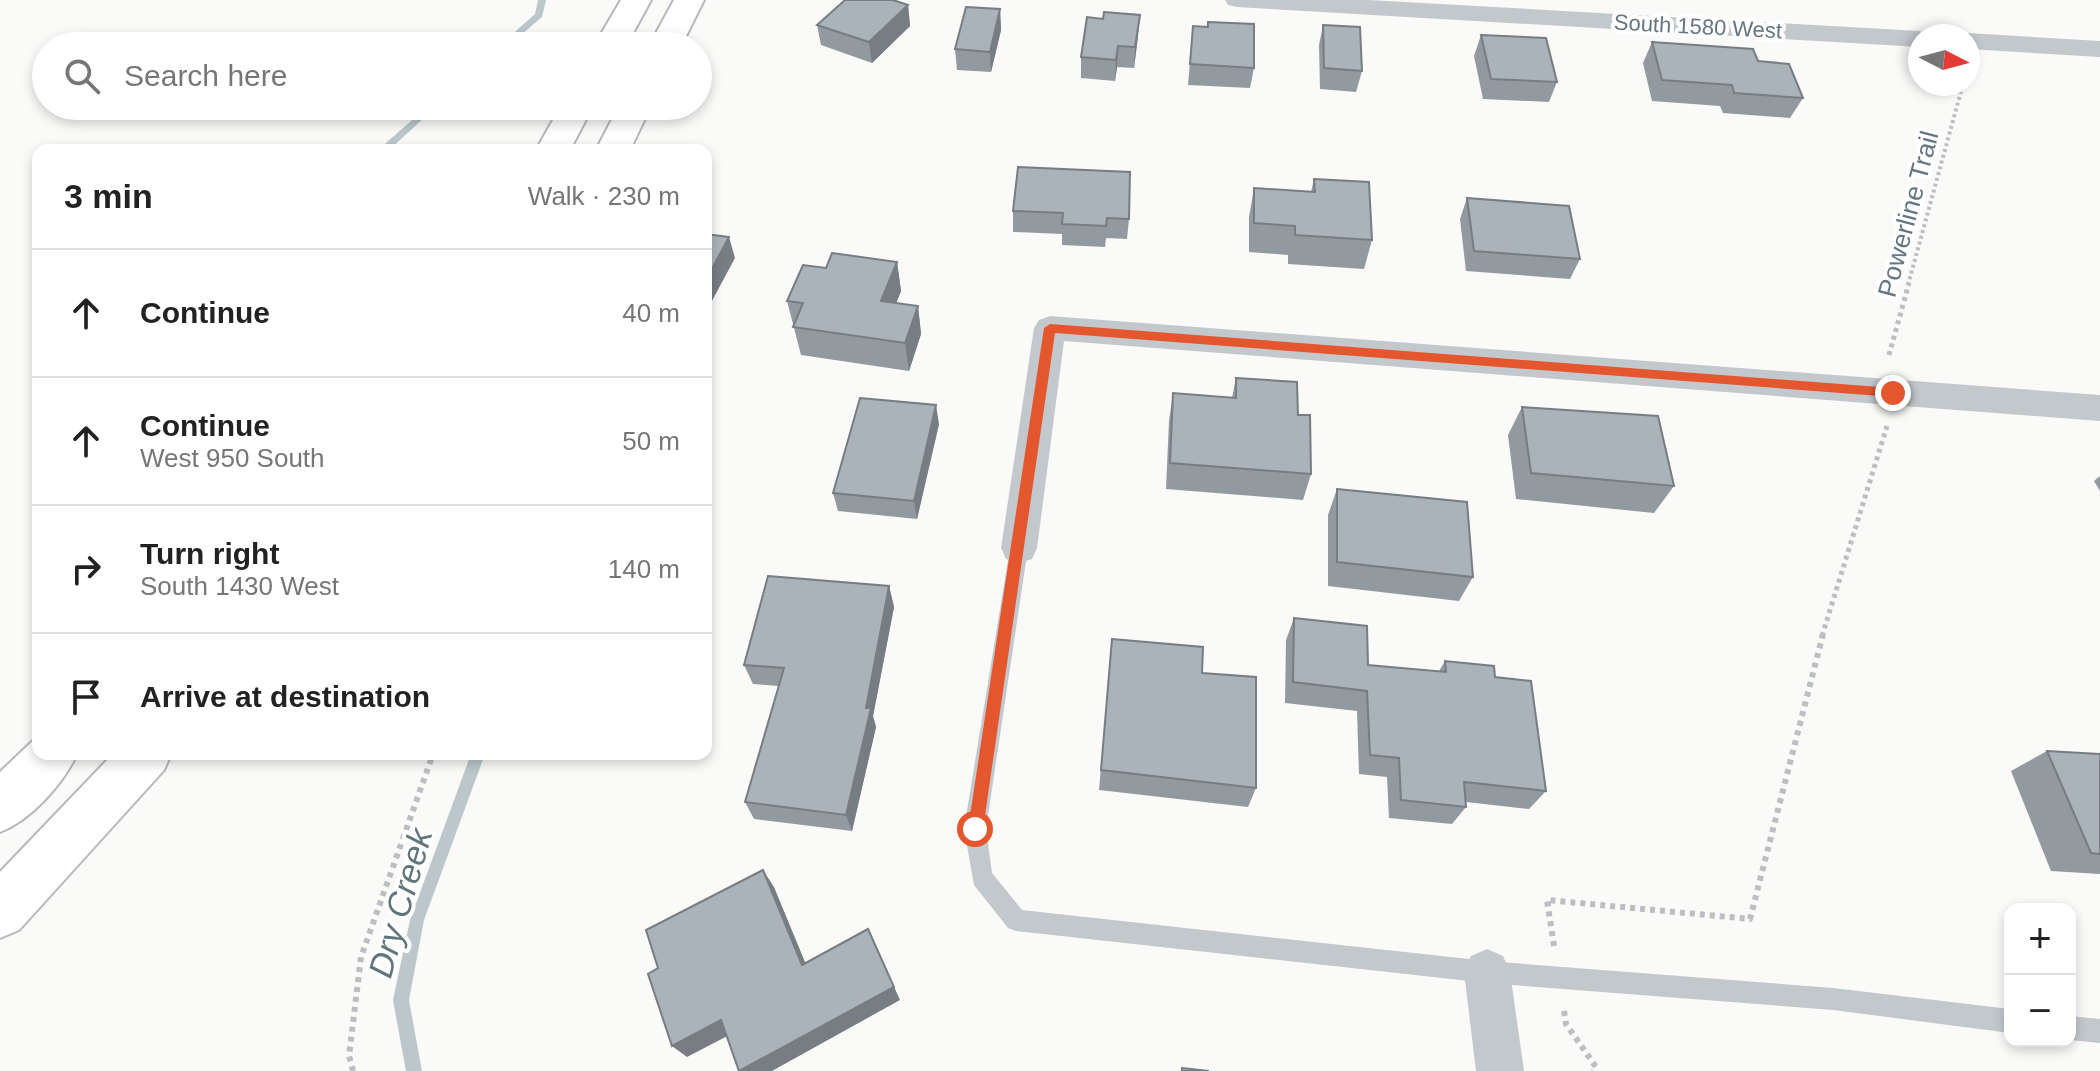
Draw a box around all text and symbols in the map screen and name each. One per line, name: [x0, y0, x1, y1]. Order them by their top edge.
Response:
street label: South 1580 West: [1613, 10, 1783, 43]
north arrow: [1908, 24, 1980, 96]
search box: [32, 32, 712, 120]
icon: search: [60, 54, 104, 98]
text: Search here: [124, 59, 287, 92]
street label: Powerline Trail: [1871, 128, 1945, 300]
text: 3 min: [64, 177, 153, 215]
text: Walk · 230 m: [528, 181, 680, 211]
icon: ahead: [64, 291, 108, 335]
text: Continue: [140, 296, 270, 329]
text: 40 m: [622, 298, 680, 328]
route end: [1875, 375, 1911, 411]
text: Continue: [140, 409, 270, 442]
icon: ahead: [64, 419, 108, 463]
text: 50 m: [622, 426, 680, 456]
text: West 950 South: [140, 443, 325, 473]
text: Turn right: [140, 537, 279, 570]
icon: right: [64, 547, 108, 591]
text: 140 m: [608, 554, 680, 584]
text: South 1430 West: [140, 571, 339, 601]
icon: arrive: [64, 675, 108, 719]
text: Arrive at destination: [140, 680, 430, 713]
route start: [957, 811, 993, 847]
water label: Dry Creek: [361, 822, 440, 982]
map controls: [2004, 903, 2076, 1047]
button: +: [2004, 903, 2076, 975]
button: −: [2004, 975, 2076, 1047]

